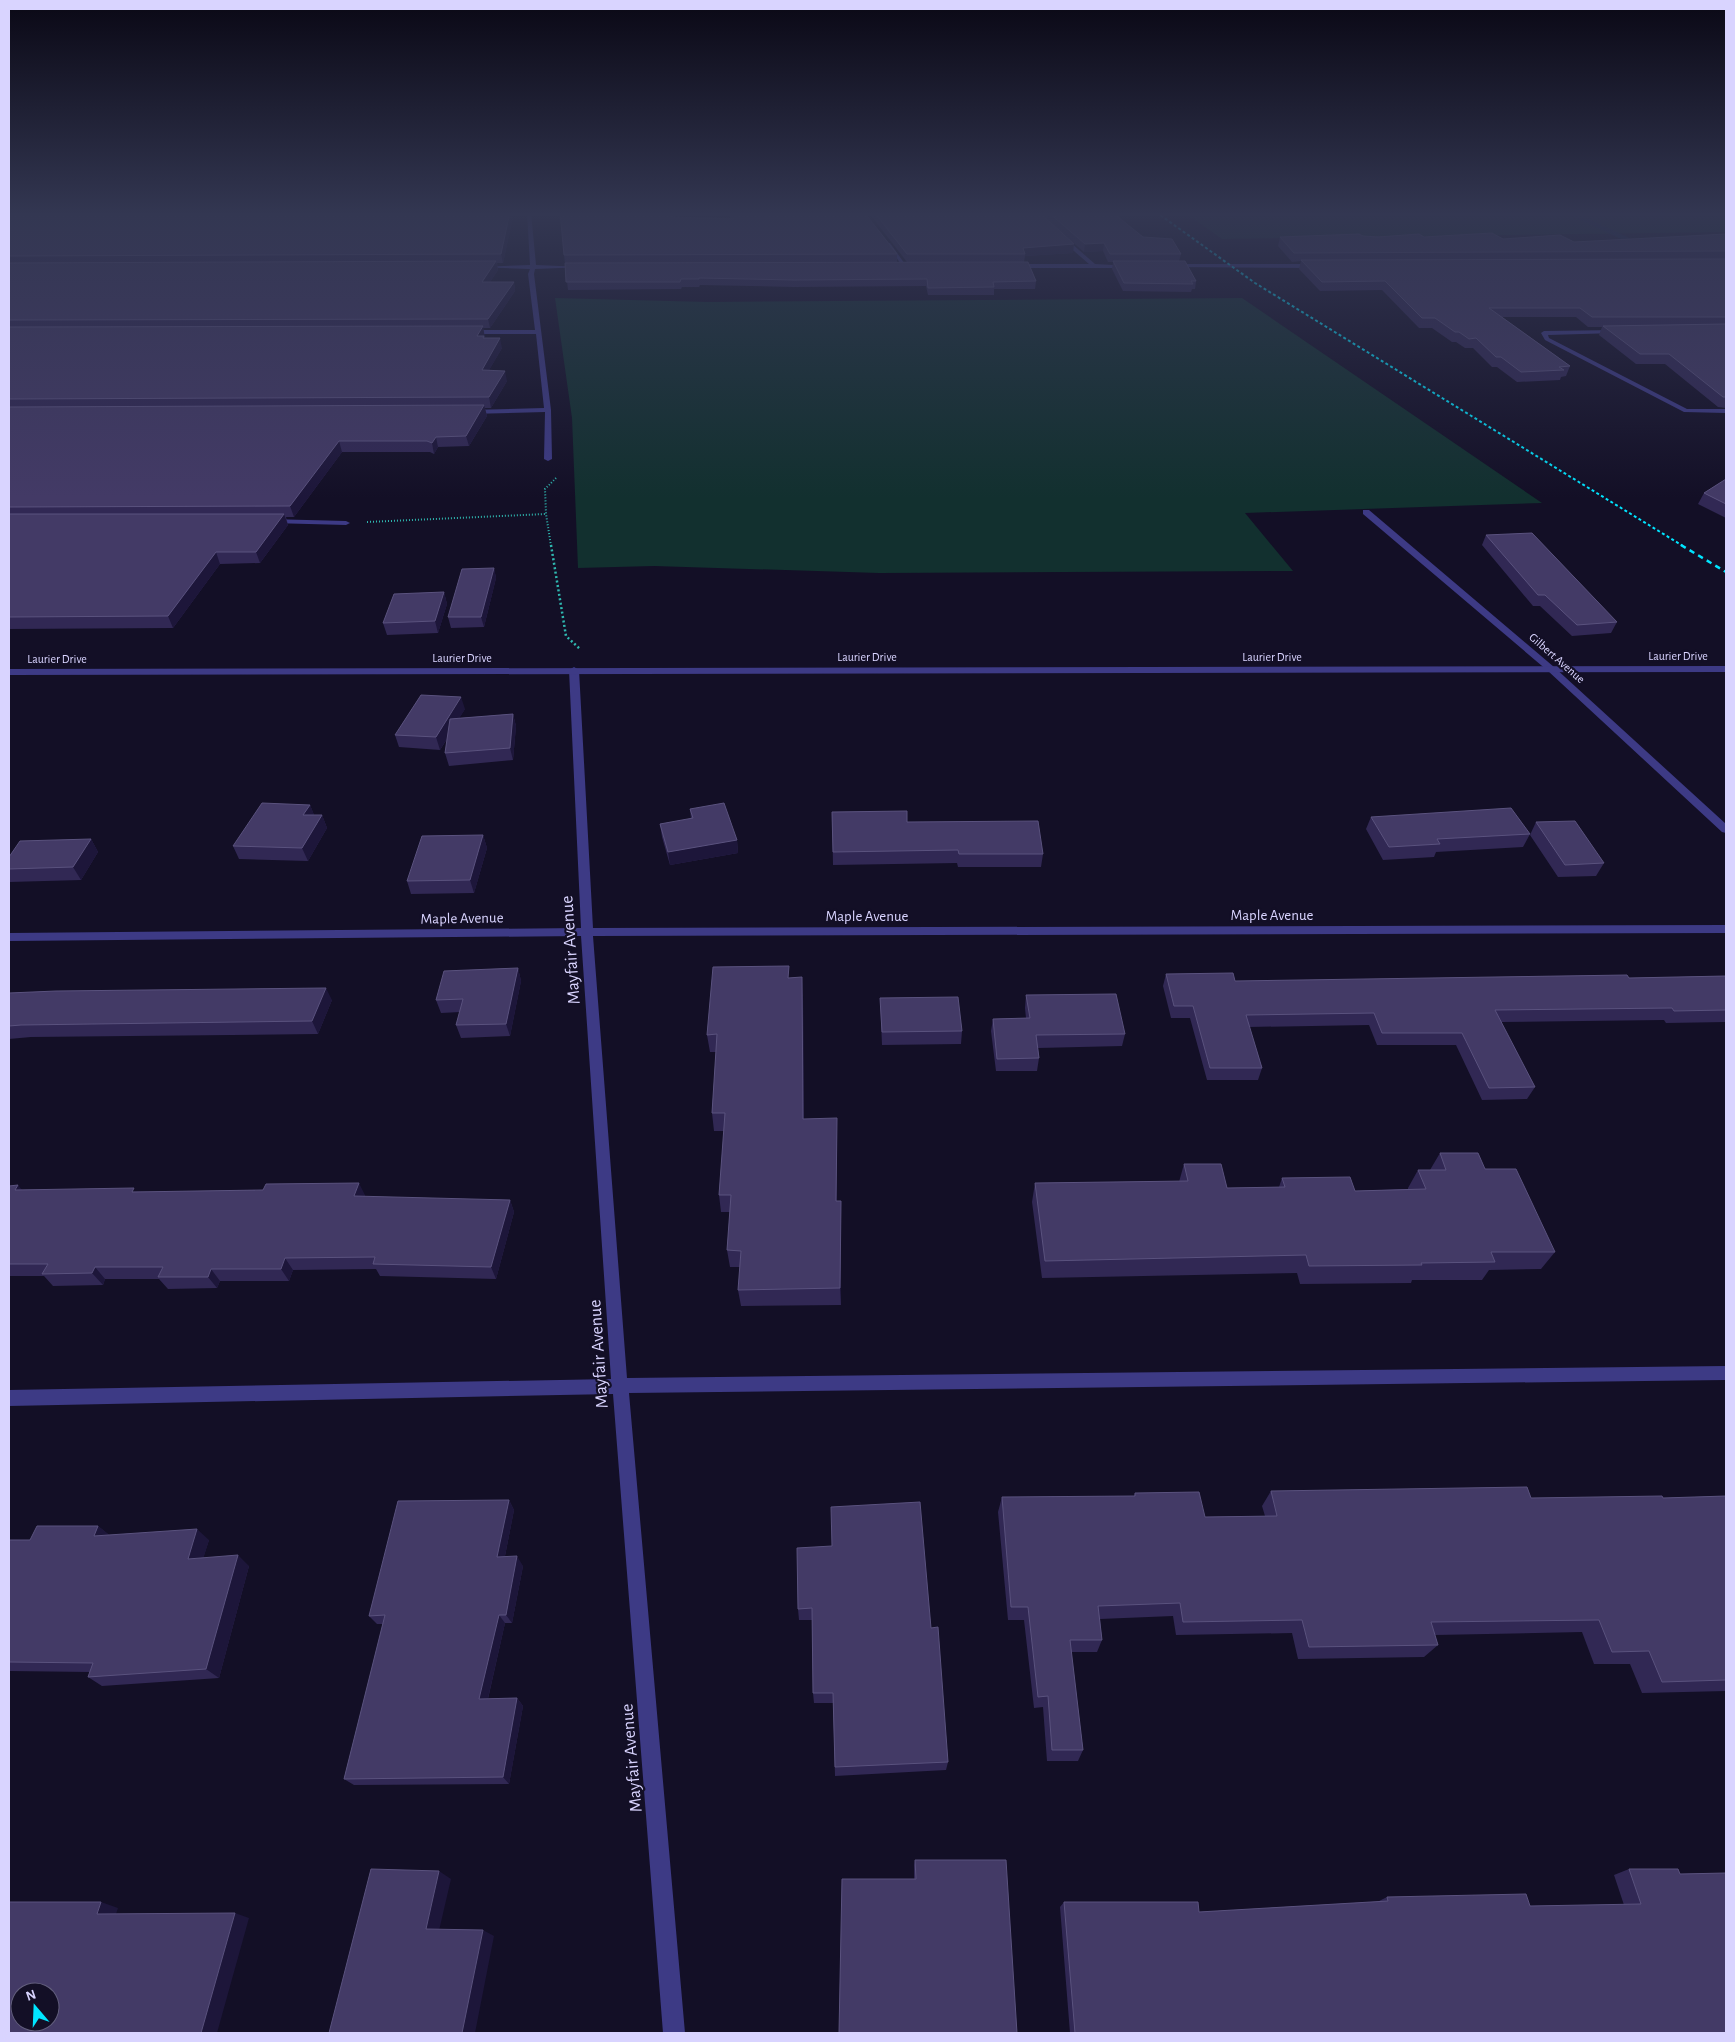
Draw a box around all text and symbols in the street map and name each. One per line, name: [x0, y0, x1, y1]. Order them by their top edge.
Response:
street label: Gilbert Avenue: [1527, 631, 1587, 685]
street label: Laurier Drive: [1648, 650, 1708, 662]
street label: Laurier Drive: [837, 651, 897, 663]
street label: Laurier Drive: [1242, 651, 1302, 663]
street label: Laurier Drive: [432, 652, 492, 664]
street label: Laurier Drive: [27, 653, 87, 665]
street label: Mayfair Avenue: [558, 895, 584, 1005]
street label: Maple Avenue: [1230, 908, 1314, 923]
street label: Maple Avenue: [825, 909, 909, 924]
street label: Maple Avenue: [420, 910, 504, 927]
street label: Mayfair Avenue: [586, 1299, 612, 1409]
street label: Mayfair Avenue: [618, 1703, 646, 1813]
north arrow: [10, 1982, 60, 2032]
text: N: [24, 1987, 38, 2004]

